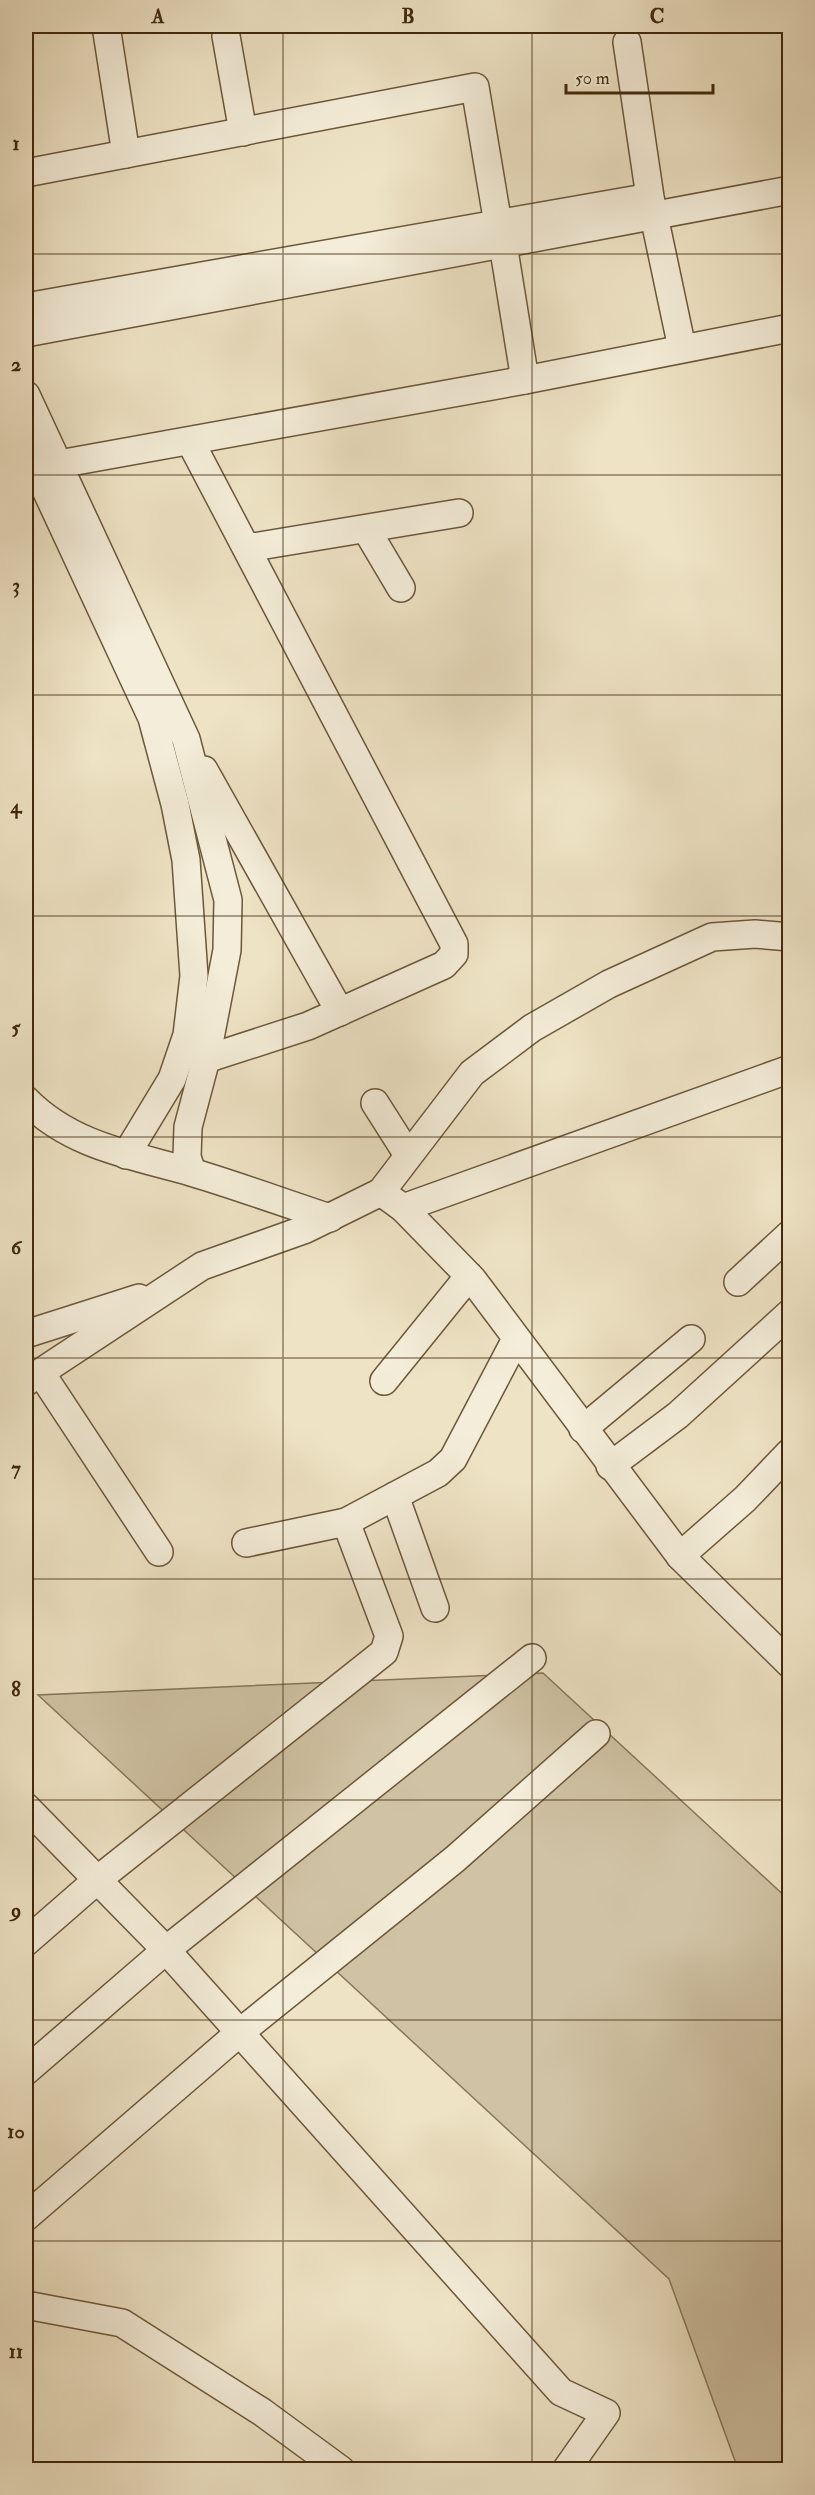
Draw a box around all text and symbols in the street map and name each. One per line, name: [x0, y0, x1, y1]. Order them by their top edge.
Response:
text: A: [151, 4, 165, 29]
text: B: [401, 4, 415, 29]
text: C: [650, 4, 664, 29]
scale bar: [566, 57, 713, 95]
text: 50 m: [575, 67, 610, 90]
text: 1: [12, 131, 20, 156]
text: 2: [11, 352, 21, 377]
text: 3: [12, 573, 20, 598]
text: 4: [10, 794, 23, 819]
text: 5: [12, 1015, 22, 1040]
text: 6: [11, 1235, 23, 1260]
text: 7: [11, 1456, 21, 1481]
text: 8: [11, 1677, 21, 1702]
text: 9: [9, 1898, 21, 1923]
text: 10: [7, 2119, 25, 2144]
text: 11: [9, 2339, 23, 2364]

